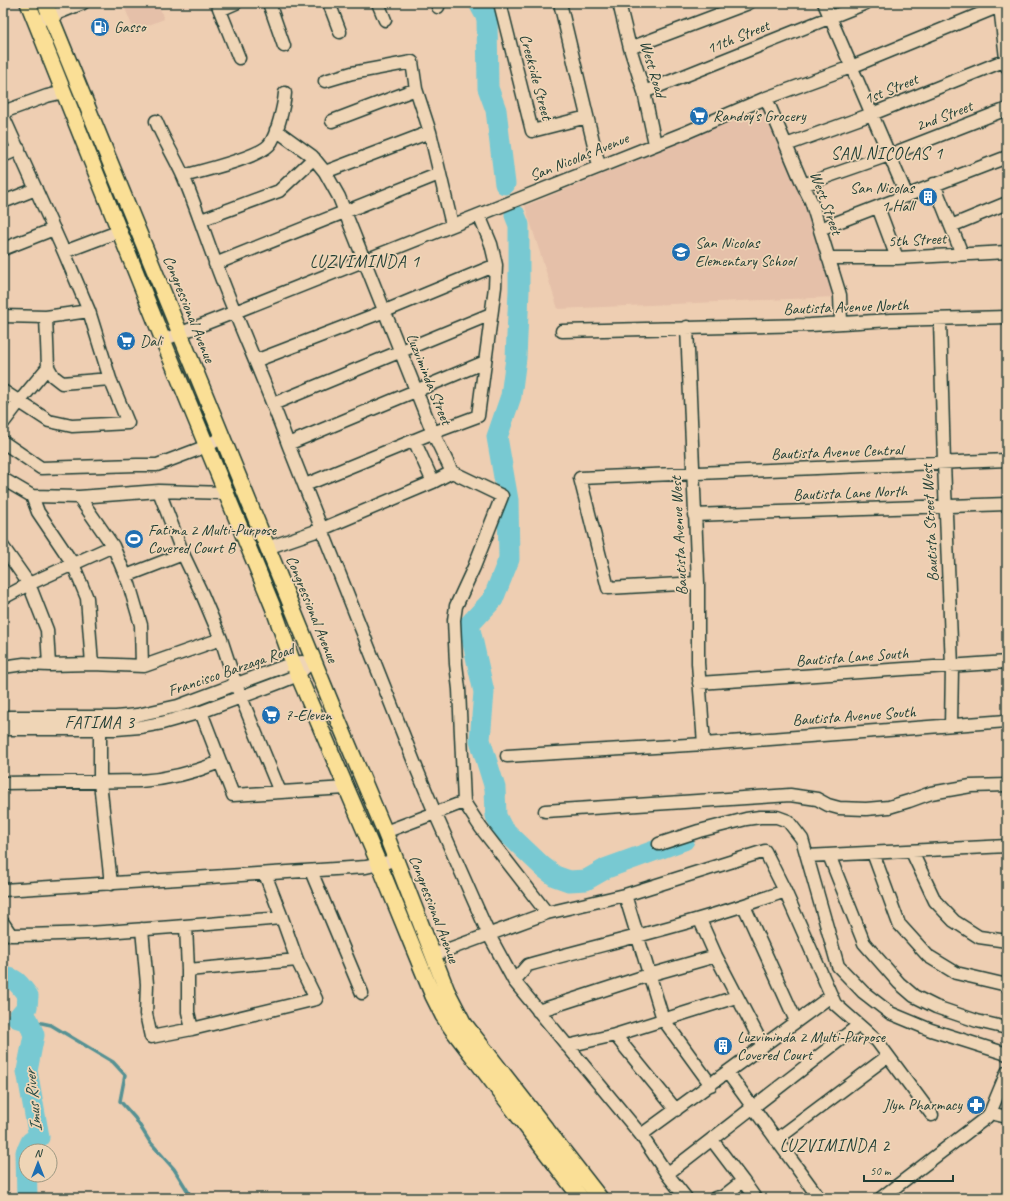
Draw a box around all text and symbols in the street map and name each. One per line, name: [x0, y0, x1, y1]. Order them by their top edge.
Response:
street label: 11th Street: [704, 15, 774, 59]
fuel station icon: Gasso: [89, 16, 111, 38]
place label: Gasso: [114, 17, 148, 37]
street label: Creekside Street: [515, 32, 557, 124]
street label: West Road: [635, 38, 671, 102]
street label: 1st Street: [861, 69, 922, 109]
street label: 2nd Street: [913, 95, 977, 136]
supermarket icon: Randoy's Grocery: [688, 105, 710, 127]
place label: Randoy's Grocery: [713, 106, 807, 126]
street label: San Nicolas Avenue: [527, 127, 633, 186]
district label: SAN NICOLAS 1: [831, 143, 944, 164]
street label: West Street: [805, 169, 847, 239]
place label: San Nicolas 1 Hall: [850, 178, 917, 216]
building icon: San Nicolas 1 Hall: [917, 186, 939, 208]
street label: 5th Street: [887, 228, 948, 252]
place label: San Nicolas Elementary School: [695, 233, 798, 271]
school or university icon: San Nicolas Elementary School: [670, 241, 692, 263]
district label: LUZVIMINDA 1: [310, 251, 421, 272]
street label: Congressional Avenue: [158, 253, 220, 367]
street label: Bautista Avenue North: [783, 295, 910, 319]
supermarket icon: Dali: [115, 330, 137, 352]
street label: Luzviminda Street: [402, 330, 457, 429]
place label: Dali: [140, 331, 164, 351]
street label: Bautista Avenue Central: [771, 440, 907, 464]
street label: Bautista Street West: [917, 462, 943, 582]
street label: Bautista Avenue West: [666, 474, 692, 596]
street label: Bautista Lane North: [793, 481, 909, 505]
place label: Fatima 2 Multi-Purpose Covered Court B: [148, 520, 278, 558]
sports icon: Fatima 2 Multi-Purpose Covered Court B: [123, 528, 145, 550]
street label: Congressional Avenue: [281, 553, 343, 667]
street label: Francisco Barzaga Road: [165, 638, 299, 701]
street label: Bautista Lane South: [795, 643, 910, 671]
street label: Bautista Avenue South: [792, 702, 917, 730]
supermarket icon: 7-Eleven: [260, 704, 282, 726]
place label: 7-Eleven: [285, 705, 332, 725]
district label: FATIMA 3: [65, 712, 136, 733]
street label: Congressional Avenue: [404, 852, 464, 967]
place label: Luzviminda 2 Multi-Purpose Covered Court: [737, 1027, 887, 1065]
building icon: Luzviminda 2 Multi-Purpose Covered Court: [712, 1035, 734, 1057]
water label: Imus River: [19, 1066, 47, 1133]
pharmacy icon: Jlyn Pharmacy: [965, 1094, 987, 1116]
place label: Jlyn Pharmacy: [882, 1095, 964, 1115]
district label: LUZVIMINDA 2: [780, 1135, 891, 1156]
north arrow: [18, 1143, 58, 1183]
text: N: [35, 1146, 44, 1160]
scale bar: [864, 1157, 953, 1183]
text: 50 m: [870, 1163, 892, 1179]

